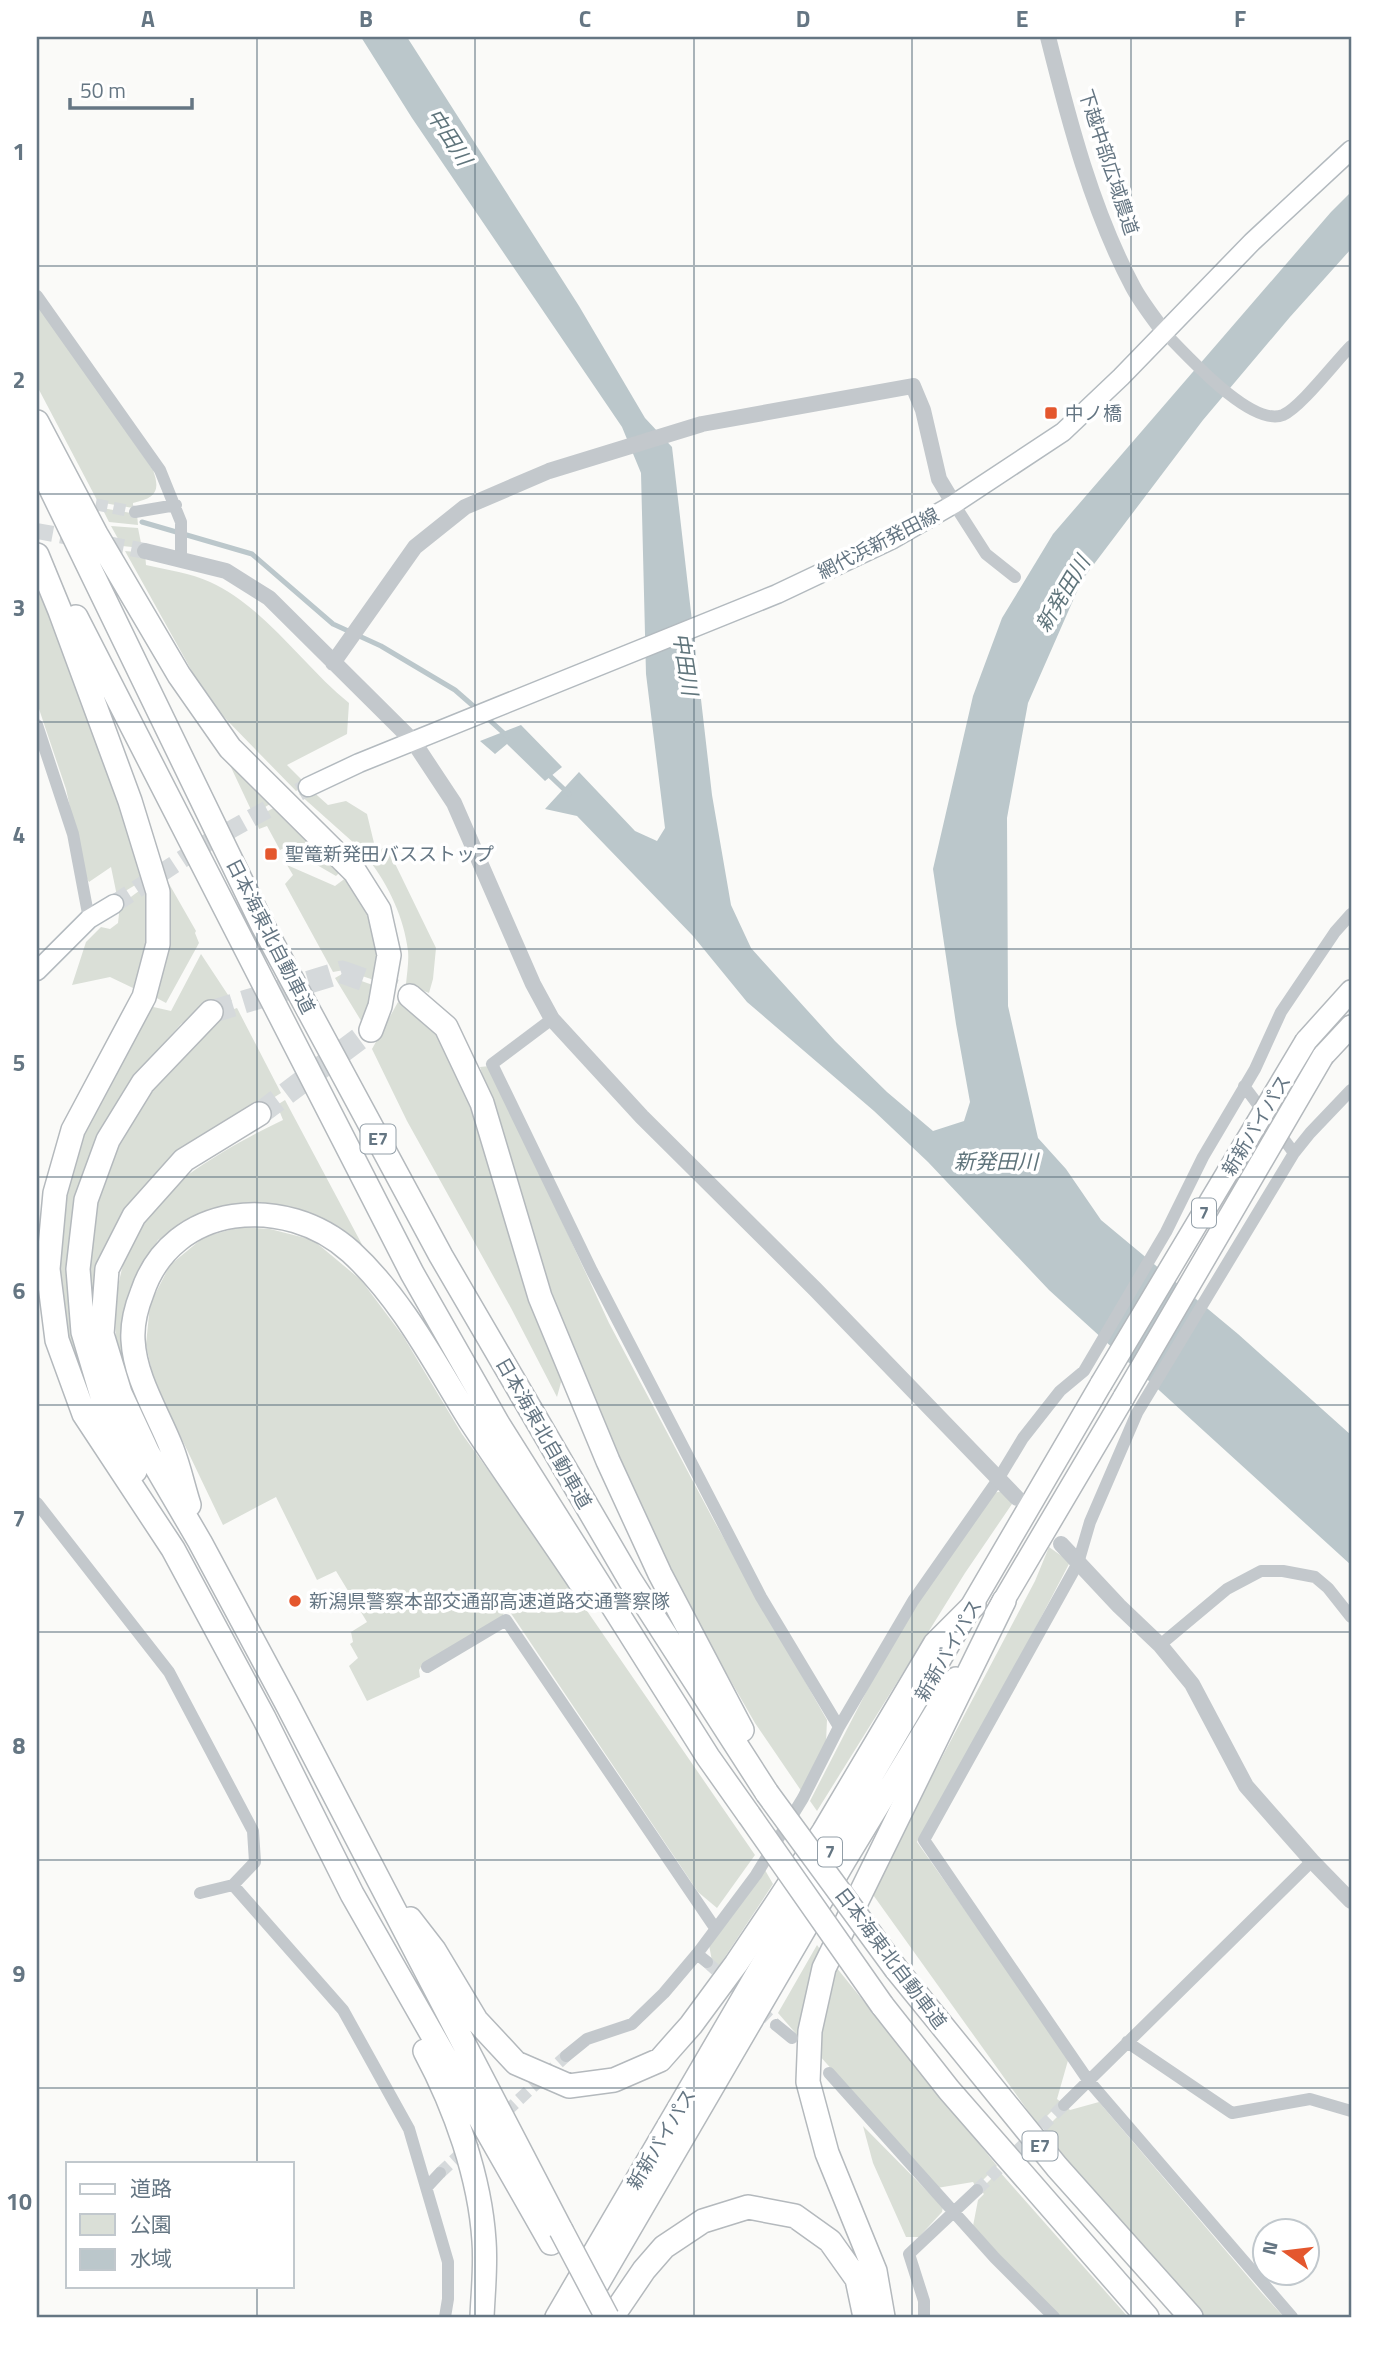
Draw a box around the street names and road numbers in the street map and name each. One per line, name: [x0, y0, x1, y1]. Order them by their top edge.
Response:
street label: 下越中部広域農道: [1072, 85, 1147, 239]
street label: 網代浜新発田線: [812, 499, 944, 586]
street label: 日本海東北自動車道: [220, 853, 323, 1019]
street label: 新新バイパス: [1214, 1069, 1297, 1181]
road number: E7: [360, 1124, 396, 1154]
road number: 7: [1192, 1198, 1216, 1228]
street label: 日本海東北自動車道: [489, 1351, 600, 1514]
street label: 新新バイパス: [907, 1593, 989, 1706]
road number: 7: [818, 1838, 842, 1866]
street label: 日本海東北自動車道: [828, 1881, 954, 2035]
street label: 新新バイパス: [619, 2083, 702, 2195]
road number: E7: [1023, 2132, 1058, 2160]

